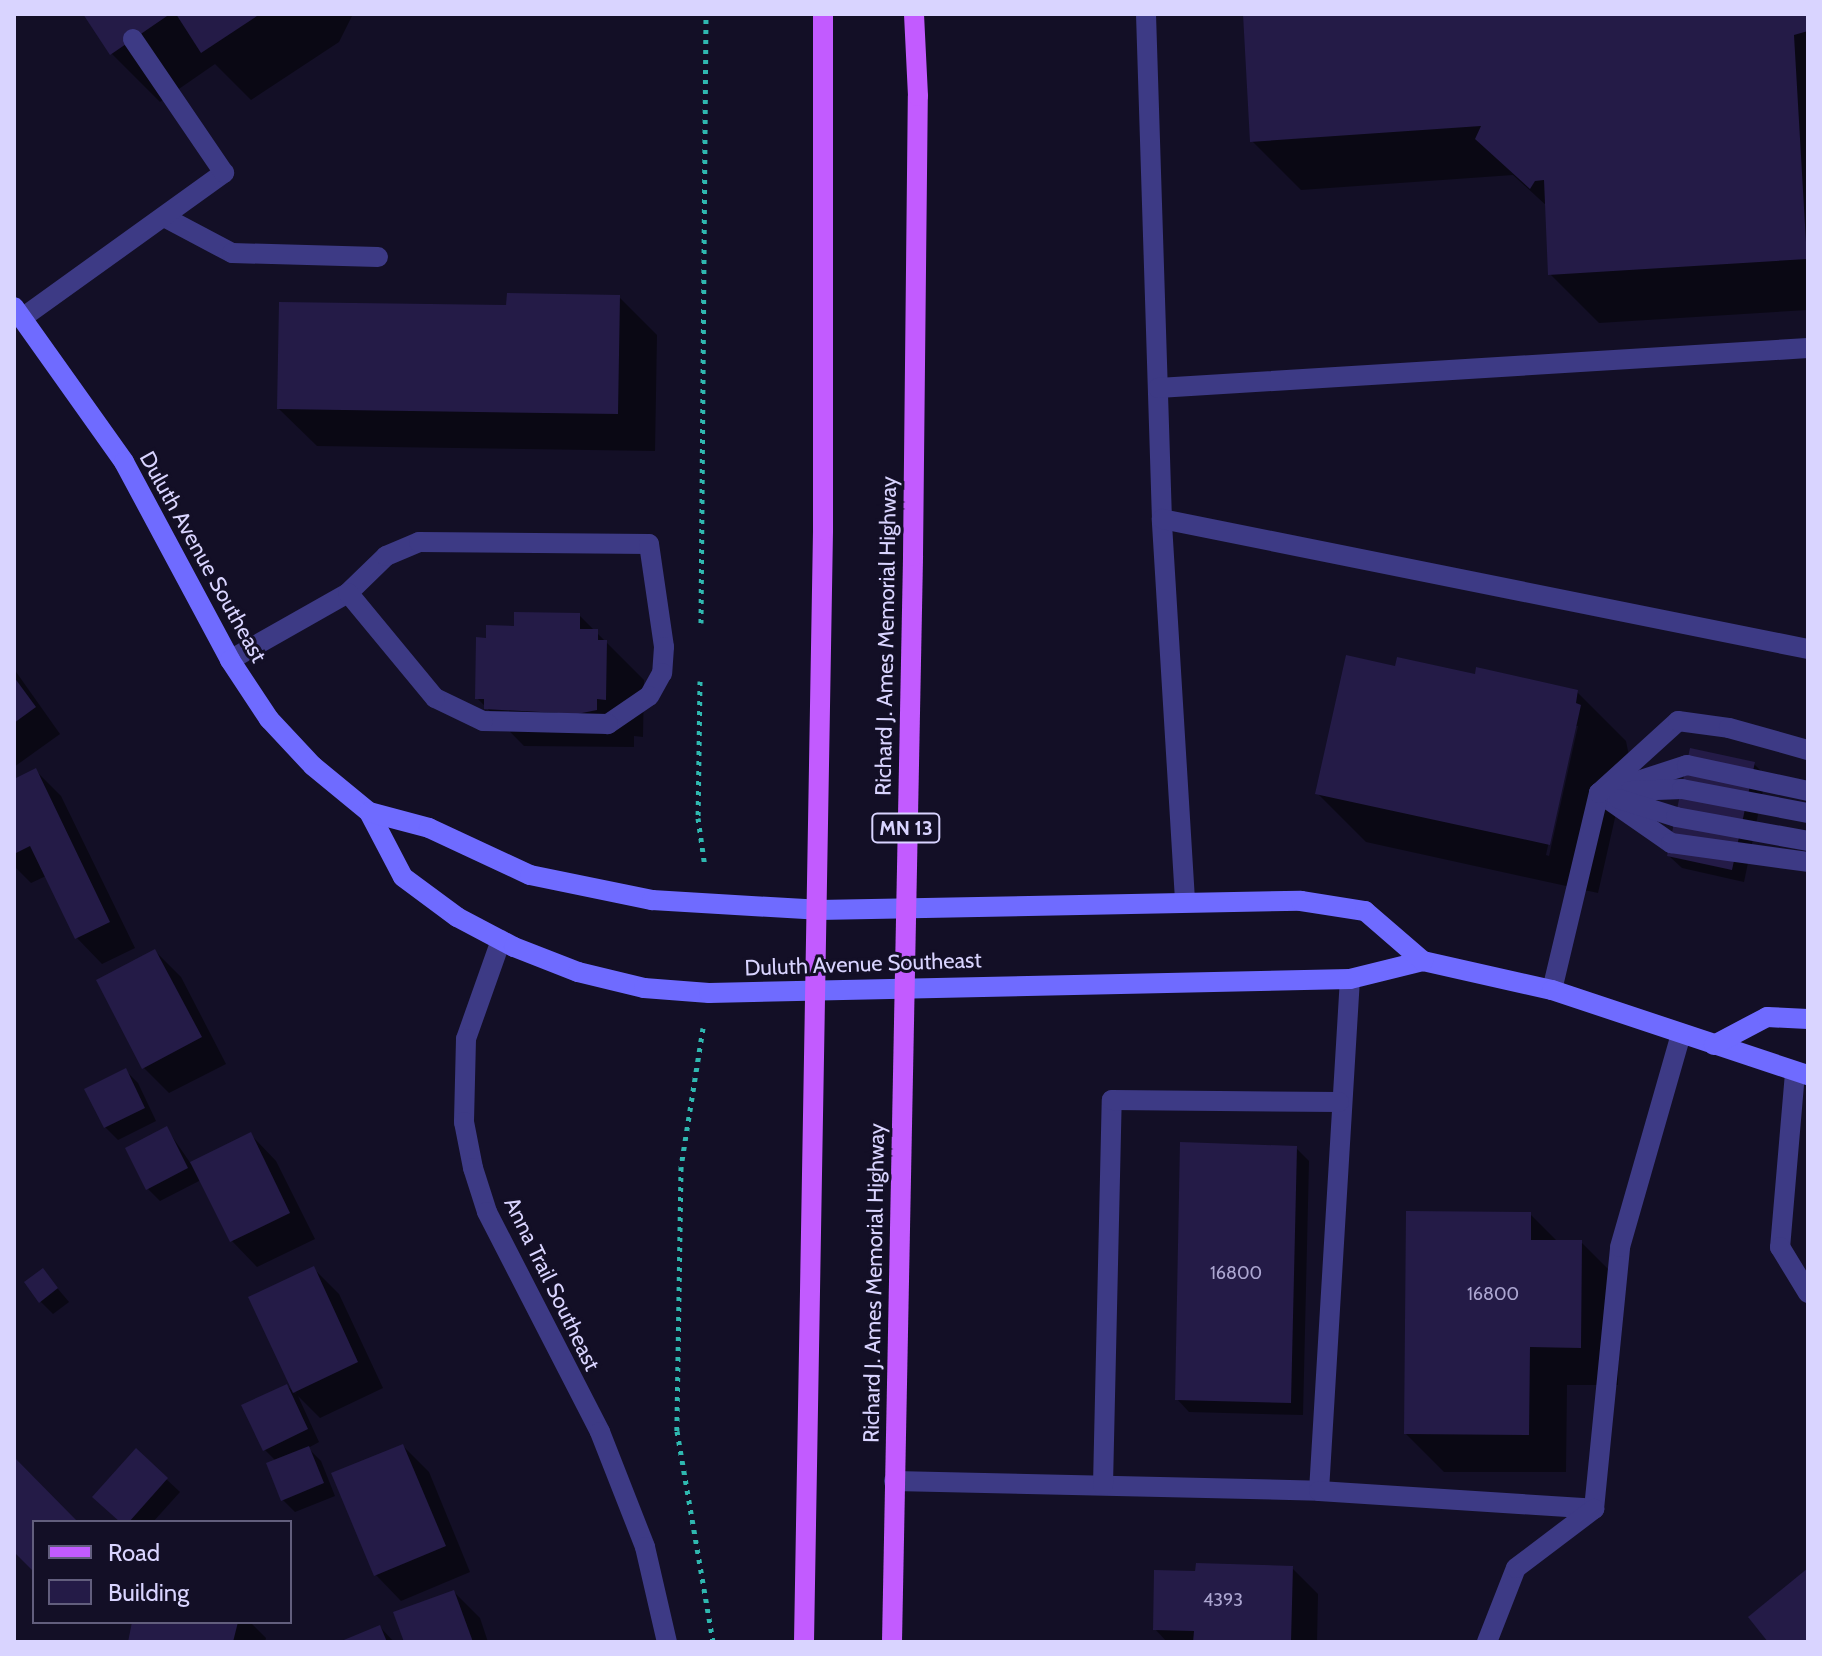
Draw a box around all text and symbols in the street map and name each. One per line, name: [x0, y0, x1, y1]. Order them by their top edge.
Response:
street label: Duluth Avenue Southeast: [134, 447, 272, 667]
street label: Richard J. Ames Memorial Highway: [870, 476, 902, 796]
road number: MN 13: [870, 812, 942, 844]
street label: Duluth Avenue Southeast: [744, 947, 982, 981]
street label: Richard J. Ames Memorial Highway: [858, 1123, 890, 1443]
street label: Anna Trail Southeast: [499, 1193, 605, 1375]
house number: 16800: [1210, 1262, 1262, 1284]
house number: 16800: [1467, 1283, 1519, 1305]
legend: [32, 1520, 292, 1624]
text: Road: [108, 1538, 160, 1567]
text: Building: [108, 1578, 189, 1607]
house number: 4393: [1203, 1589, 1243, 1611]

